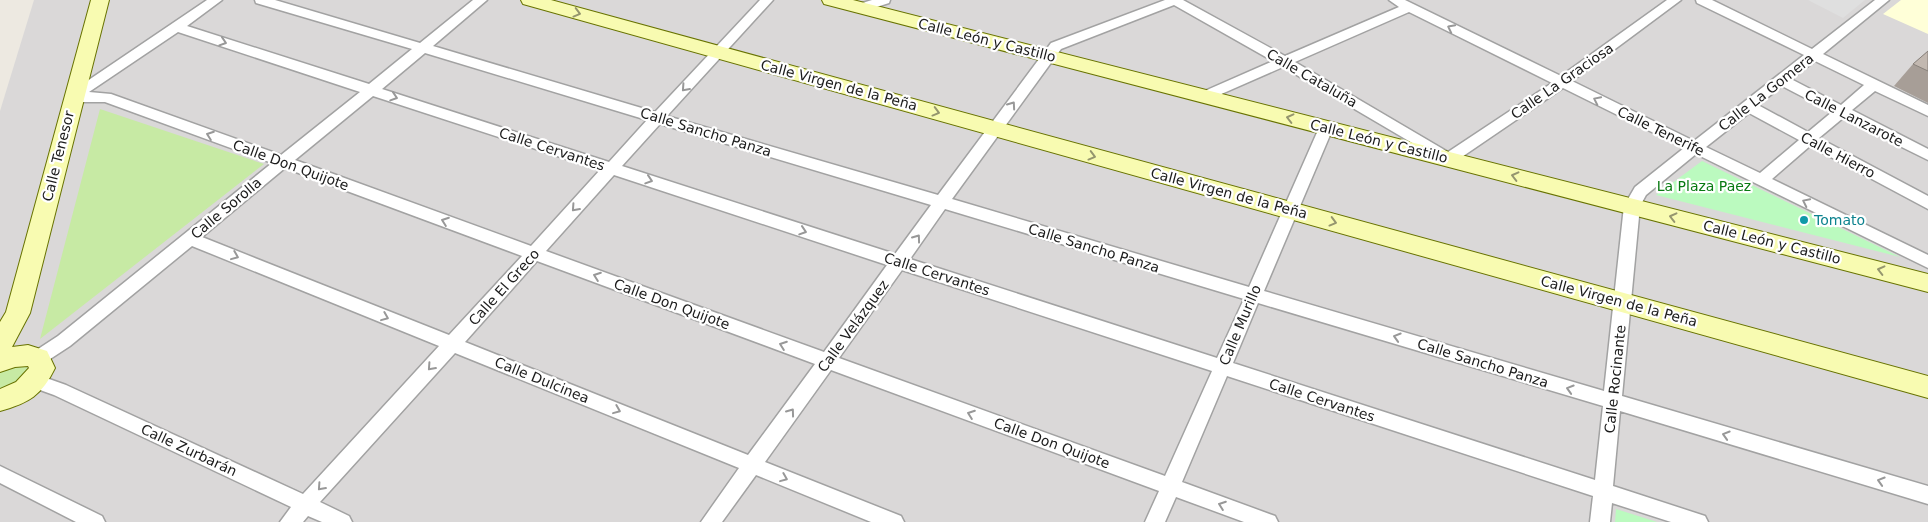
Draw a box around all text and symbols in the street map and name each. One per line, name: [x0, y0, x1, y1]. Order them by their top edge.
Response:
one-way arrow: [572, 7, 581, 18]
street label: Calle León y Castillo: [916, 15, 1058, 65]
one-way arrow: [1447, 24, 1456, 34]
one-way arrow: [218, 36, 227, 46]
street label: Calle La Graciosa: [1508, 40, 1616, 122]
street label: Calle Cataluña: [1264, 46, 1360, 110]
street label: Calle La Gomera: [1715, 50, 1817, 134]
street label: Calle Virgen de la Peña: [759, 56, 919, 114]
one-way arrow: [681, 82, 690, 91]
street label: Calle Lanzarote: [1802, 86, 1906, 150]
one-way arrow: [390, 92, 398, 102]
one-way arrow: [1593, 96, 1602, 106]
one-way arrow: [1005, 102, 1015, 111]
street label: Calle Tenerife: [1615, 103, 1707, 159]
street label: Calle Sancho Panza: [638, 104, 774, 160]
one-way arrow: [931, 107, 939, 117]
street label: Calle Tenesor: [39, 109, 77, 203]
one-way arrow: [1287, 114, 1295, 124]
street label: Calle León y Castillo: [1308, 116, 1450, 166]
street label: Calle Cervantes: [497, 124, 607, 174]
street label: Calle Hierro: [1798, 129, 1878, 181]
one-way arrow: [206, 131, 214, 141]
street label: Calle Don Quijote: [231, 137, 351, 193]
one-way arrow: [1088, 150, 1096, 160]
street label: Calle Virgen de la Peña: [1149, 164, 1309, 222]
one-way arrow: [1511, 171, 1520, 182]
street label: Calle Sorolla: [188, 174, 264, 242]
one-way arrow: [644, 175, 652, 185]
park label: La Plaza Paez: [1657, 178, 1751, 194]
one-way arrow: [1802, 198, 1811, 208]
one-way arrow: [572, 203, 581, 212]
one-way arrow: [1668, 212, 1677, 223]
place label: Tomato: [1813, 212, 1865, 228]
marker: Tomato: [1798, 214, 1810, 226]
one-way arrow: [441, 217, 449, 227]
one-way arrow: [1329, 217, 1337, 227]
street label: Calle León y Castillo: [1701, 217, 1843, 267]
street label: Calle Sancho Panza: [1026, 220, 1162, 276]
one-way arrow: [798, 225, 807, 235]
one-way arrow: [911, 234, 920, 243]
street label: Calle El Greco: [465, 245, 543, 329]
street label: Calle Cervantes: [882, 249, 992, 299]
one-way arrow: [230, 251, 238, 261]
one-way arrow: [1877, 266, 1885, 276]
one-way arrow: [593, 272, 602, 282]
street label: Calle Virgen de la Peña: [1539, 272, 1699, 330]
street label: Calle Don Quijote: [612, 276, 732, 332]
street label: Calle Velázquez: [814, 277, 892, 375]
street label: Calle Murillo: [1216, 282, 1264, 368]
one-way arrow: [380, 311, 389, 321]
street label: Calle Rocinante: [1601, 324, 1629, 434]
one-way arrow: [1394, 333, 1402, 343]
street label: Calle Sancho Panza: [1415, 335, 1551, 391]
one-way arrow: [779, 341, 787, 351]
street label: Calle Dulcinea: [492, 354, 592, 406]
one-way arrow: [427, 362, 436, 371]
street label: Calle Cervantes: [1267, 375, 1377, 425]
one-way arrow: [1566, 384, 1574, 394]
one-way arrow: [612, 404, 621, 415]
one-way arrow: [785, 408, 794, 418]
one-way arrow: [967, 410, 976, 420]
street label: Calle Don Quijote: [992, 415, 1112, 471]
street label: Calle Zurbarán: [138, 421, 240, 479]
one-way arrow: [1722, 430, 1730, 440]
one-way arrow: [779, 471, 788, 482]
one-way arrow: [1878, 477, 1886, 487]
one-way arrow: [318, 482, 327, 491]
one-way arrow: [1218, 501, 1227, 511]

